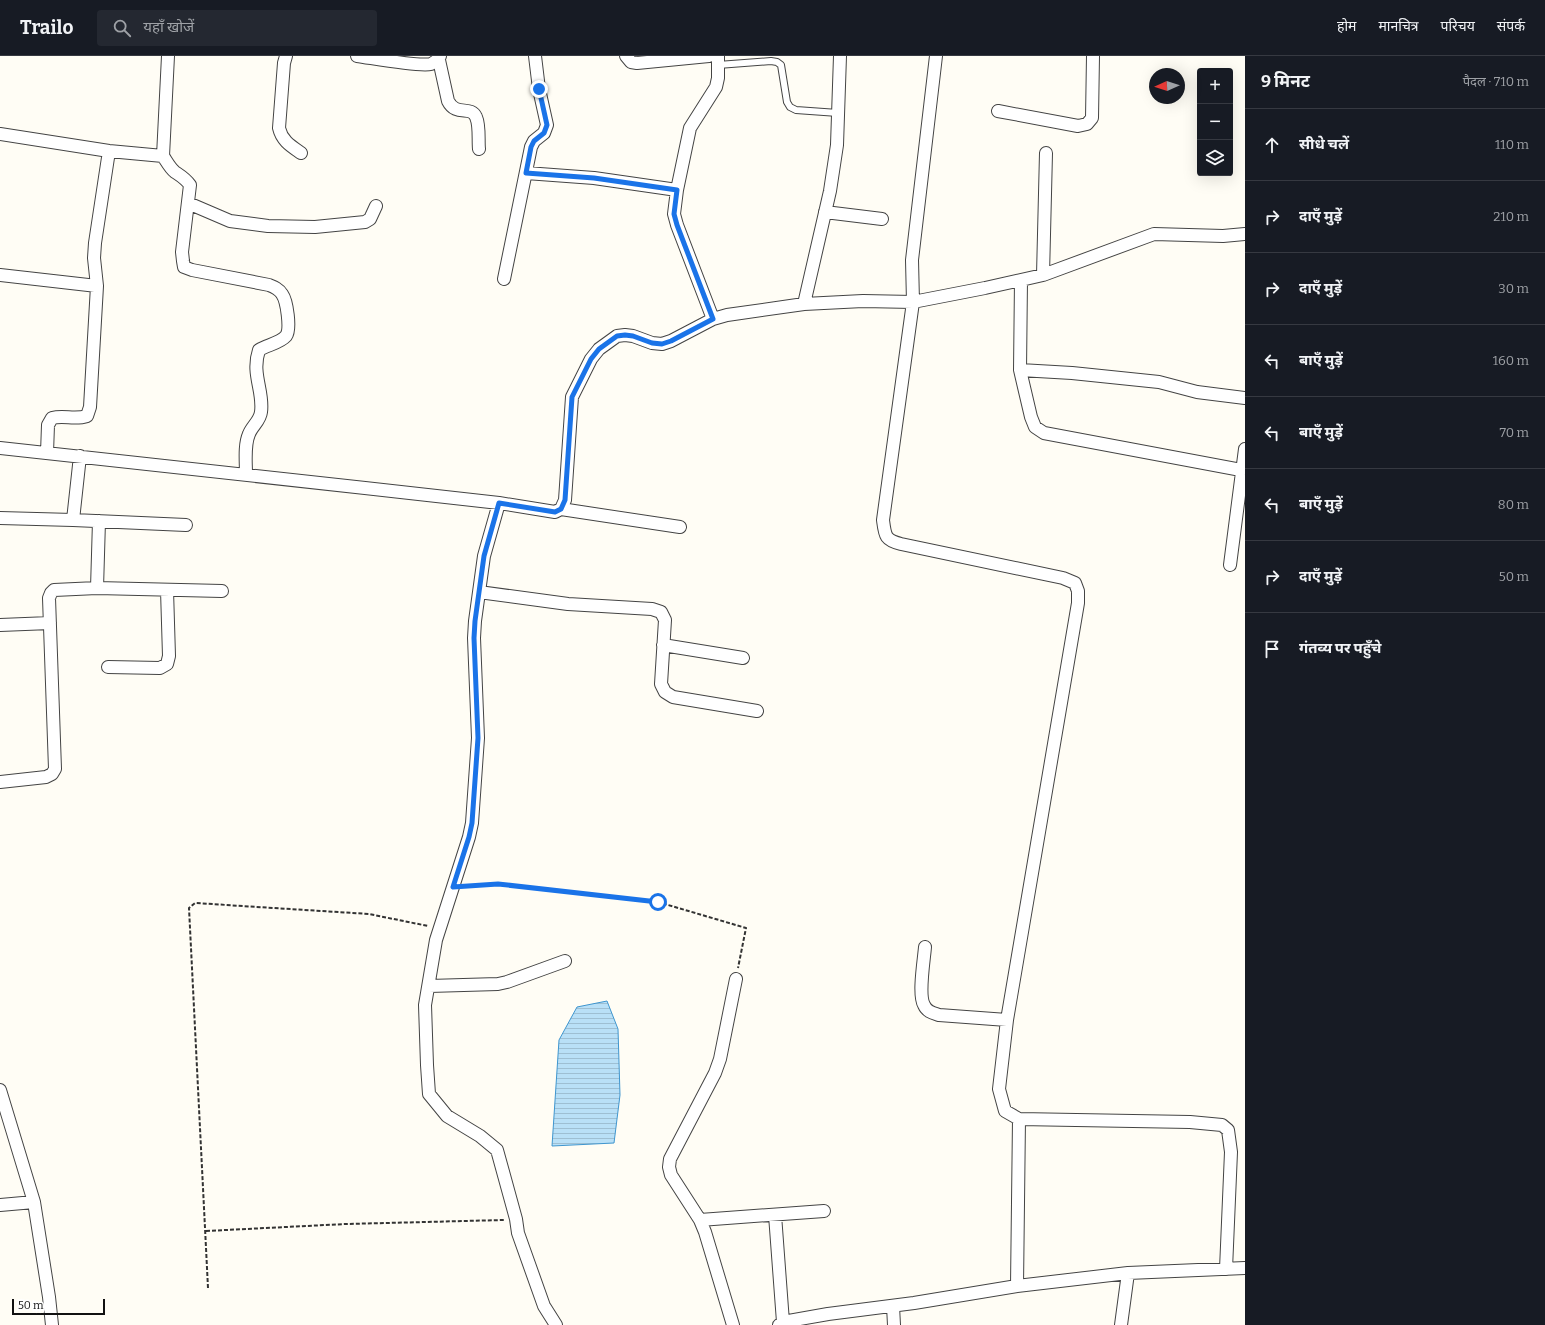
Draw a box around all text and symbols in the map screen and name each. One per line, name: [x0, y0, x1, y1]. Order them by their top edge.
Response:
search box: [97, 10, 377, 46]
text: Trailo: [20, 16, 73, 39]
icon: search: [111, 17, 133, 39]
text: यहाँ खोजें: [143, 18, 194, 36]
text: होम: [1337, 18, 1356, 35]
text: मानचित्र: [1378, 18, 1419, 35]
text: परिचय: [1441, 18, 1475, 35]
text: संपर्क: [1497, 18, 1525, 35]
north arrow: [1149, 68, 1185, 104]
map controls: [1197, 68, 1233, 176]
button: +: [1197, 68, 1233, 104]
text: 9 मिनट: [1261, 71, 1310, 92]
text: पैदल · 710 m: [1463, 74, 1529, 89]
route end: [530, 80, 548, 98]
button: −: [1197, 104, 1233, 140]
icon: ahead: [1261, 134, 1283, 156]
text: सीधे चलें: [1299, 135, 1349, 153]
text: 110 m: [1495, 137, 1529, 152]
button: layers: [1197, 140, 1233, 176]
icon: right: [1261, 206, 1283, 228]
text: दाएँ मुड़ें: [1299, 207, 1342, 225]
text: 210 m: [1493, 209, 1529, 224]
icon: right: [1261, 278, 1283, 300]
text: दाएँ मुड़ें: [1299, 279, 1342, 297]
text: 30 m: [1498, 281, 1529, 296]
icon: left: [1261, 350, 1283, 372]
text: बाएँ मुड़ें: [1299, 351, 1343, 369]
text: 160 m: [1493, 353, 1529, 368]
icon: left: [1261, 422, 1283, 444]
text: बाएँ मुड़ें: [1299, 423, 1343, 441]
text: 70 m: [1499, 425, 1529, 440]
icon: left: [1261, 494, 1283, 516]
text: बाएँ मुड़ें: [1299, 495, 1343, 513]
text: 80 m: [1498, 497, 1529, 512]
icon: right: [1261, 566, 1283, 588]
text: दाएँ मुड़ें: [1299, 567, 1342, 585]
text: 50 m: [1499, 569, 1529, 584]
icon: arrive: [1261, 638, 1283, 660]
text: गंतव्य पर पहुँचे: [1299, 639, 1382, 657]
route start: [649, 893, 667, 911]
scale bar: [12, 1297, 105, 1316]
text: 50 m: [18, 1299, 44, 1312]

